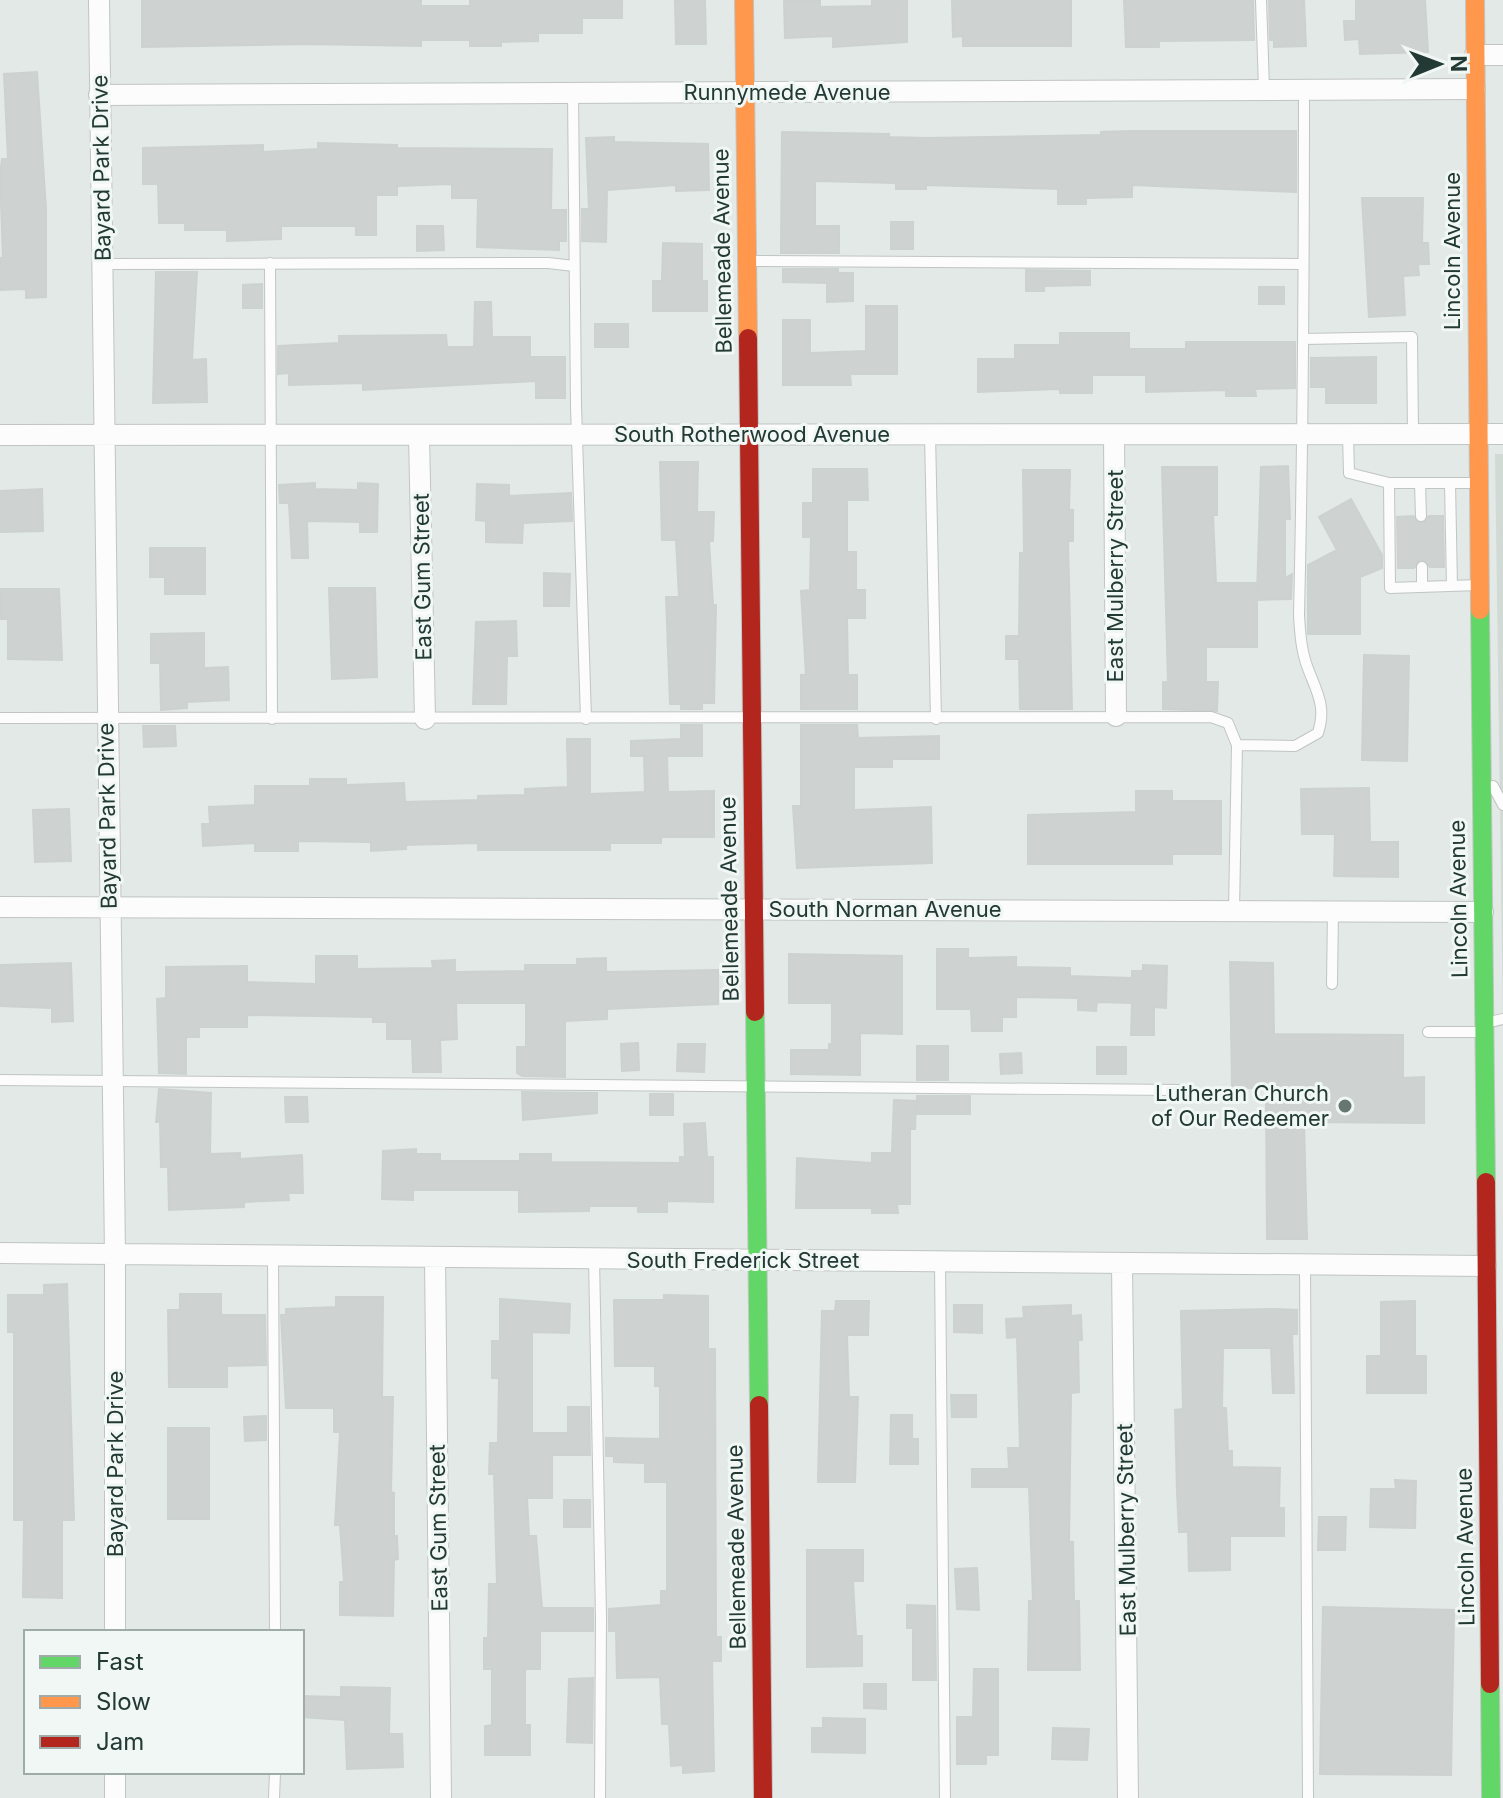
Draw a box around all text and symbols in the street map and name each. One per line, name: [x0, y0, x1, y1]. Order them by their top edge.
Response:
north arrow: [1399, 24, 1479, 104]
text: N: [1446, 55, 1472, 72]
street label: Bayard Park Drive: [86, 75, 116, 261]
street label: Runnymede Avenue: [683, 79, 891, 105]
street label: Bellemeade Avenue: [707, 148, 737, 354]
street label: Lincoln Avenue: [1439, 172, 1465, 330]
street label: South Rotherwood Avenue: [614, 421, 890, 447]
street label: East Mulberry Street: [1102, 470, 1128, 682]
street label: East Gum Street: [408, 493, 436, 661]
street label: Bayard Park Drive: [92, 723, 122, 909]
street label: Bellemeade Avenue: [714, 796, 744, 1002]
street label: Lincoln Avenue: [1444, 820, 1472, 978]
street label: South Norman Avenue: [768, 896, 1002, 922]
place label: Lutheran Church of Our Redeemer: [1151, 1080, 1329, 1131]
marker: Lutheran Church of Our Redeemer: [1336, 1097, 1354, 1115]
street label: South Frederick Street: [627, 1247, 859, 1273]
street label: Bayard Park Drive: [102, 1371, 128, 1557]
street label: East Mulberry Street: [1111, 1423, 1141, 1637]
street label: East Gum Street: [424, 1444, 452, 1612]
street label: Bellemeade Avenue: [721, 1444, 751, 1650]
street label: Lincoln Avenue: [1451, 1468, 1479, 1626]
legend: [24, 1630, 304, 1774]
text: Fast: [96, 1647, 144, 1676]
text: Slow: [96, 1687, 151, 1716]
text: Jam: [96, 1727, 144, 1756]

